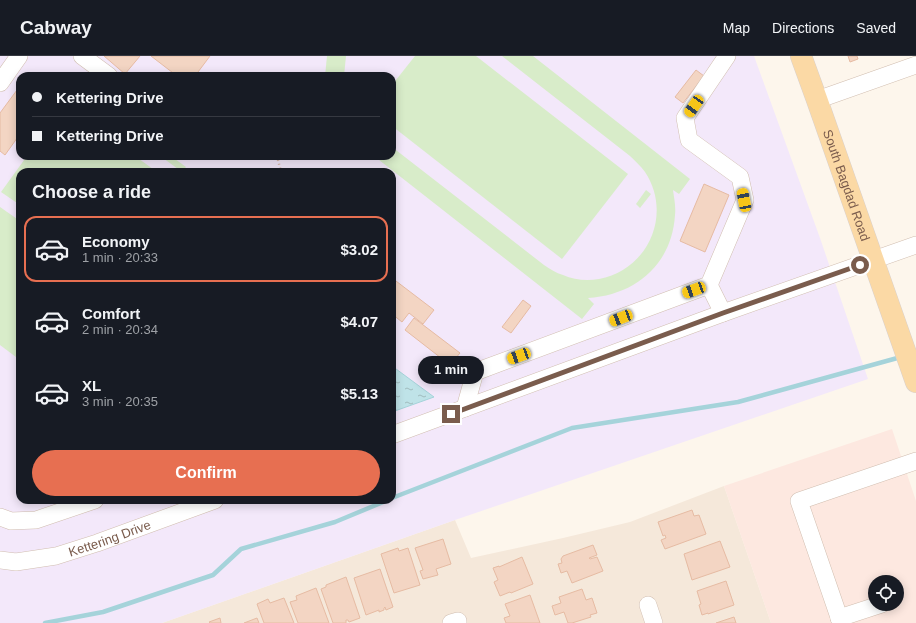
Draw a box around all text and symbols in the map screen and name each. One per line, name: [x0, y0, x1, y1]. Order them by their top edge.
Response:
text: Cabway: [20, 17, 92, 38]
text: Map: [723, 20, 750, 36]
text: Directions: [772, 20, 834, 36]
text: Saved: [856, 20, 896, 36]
text: Kettering Drive: [56, 89, 164, 106]
car: [682, 93, 706, 119]
text: Kettering Drive: [56, 127, 164, 144]
street label: South Bagdad Road: [820, 127, 873, 243]
text: Choose a ride: [32, 182, 151, 202]
car: [736, 187, 752, 213]
icon: car: [34, 231, 70, 267]
text: Economy: [82, 233, 150, 250]
text: $3.02: [340, 241, 378, 258]
text: 1 min · 20:33: [82, 250, 158, 265]
route start: [851, 256, 869, 274]
car: [681, 280, 707, 300]
icon: car: [34, 303, 70, 339]
text: Comfort: [82, 305, 140, 322]
car: [608, 308, 634, 328]
text: $4.07: [340, 313, 378, 330]
text: 2 min · 20:34: [82, 322, 158, 337]
car: [506, 346, 532, 366]
callout: 1 min: [418, 356, 484, 384]
text: 1 min: [434, 362, 468, 377]
icon: car: [34, 375, 70, 411]
text: XL: [82, 377, 101, 394]
text: $5.13: [340, 385, 378, 402]
text: 3 min · 20:35: [82, 394, 158, 409]
route end: [442, 405, 460, 423]
button: Confirm: [32, 450, 380, 496]
street label: Kettering Drive: [67, 517, 153, 560]
map controls: [868, 575, 904, 611]
button: locate: [868, 575, 904, 611]

